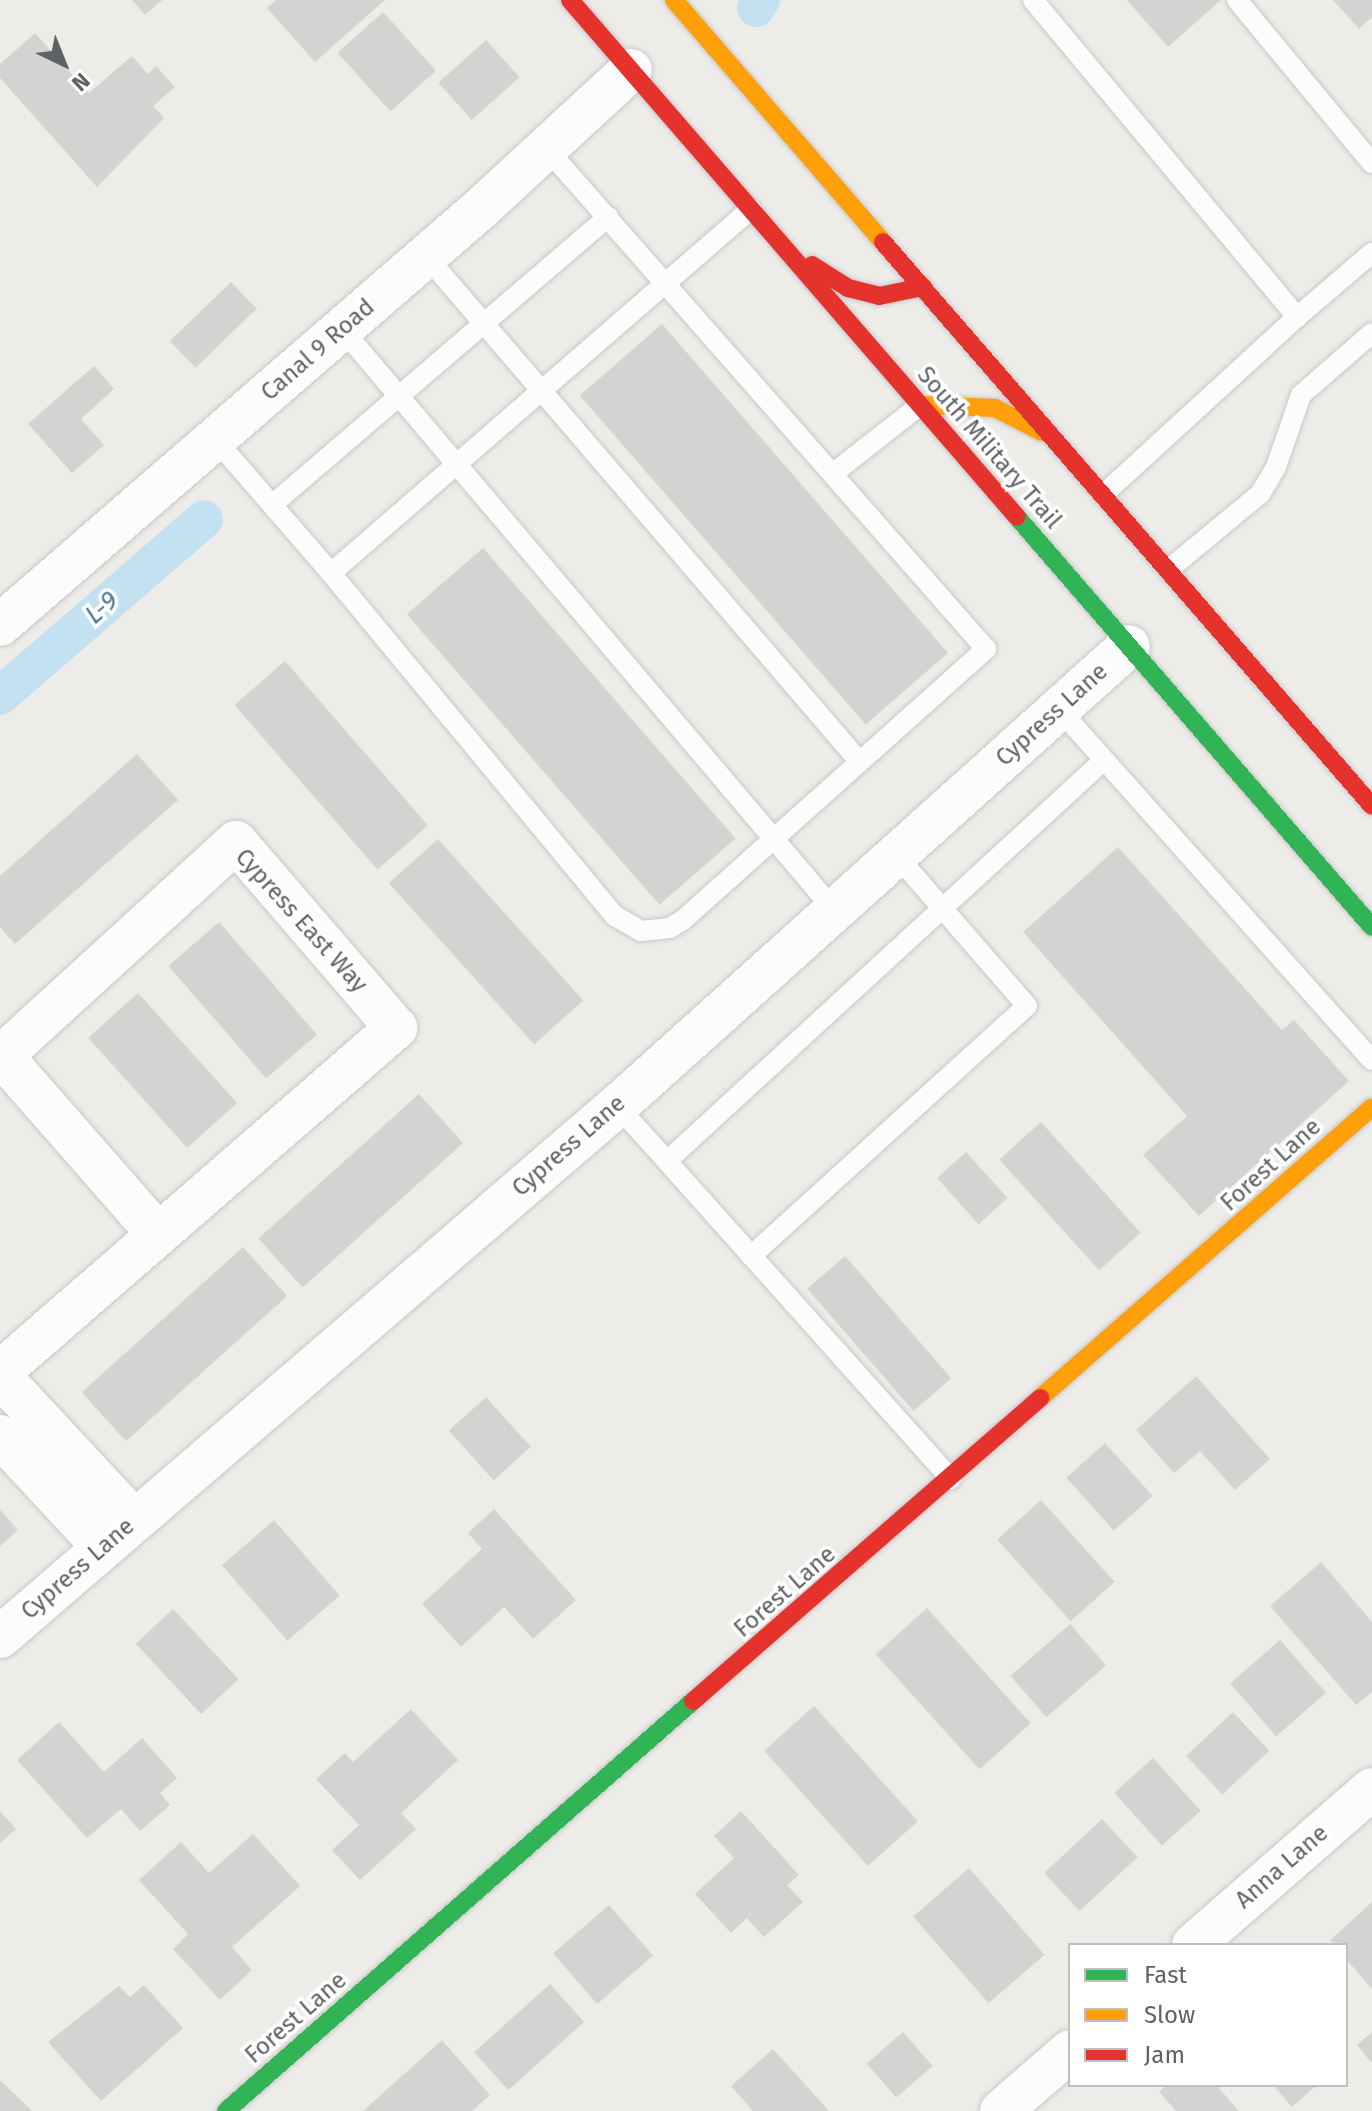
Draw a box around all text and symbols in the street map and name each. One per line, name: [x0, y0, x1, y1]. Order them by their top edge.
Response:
north arrow: [24, 24, 104, 104]
text: N: [66, 67, 95, 97]
street label: Canal 9 Road: [255, 293, 381, 407]
street label: South Military Trail: [911, 361, 1067, 535]
water label: L-9: [79, 585, 125, 631]
street label: Cypress Lane: [990, 657, 1114, 773]
street label: Cypress East Way: [229, 843, 373, 999]
street label: Cypress Lane: [507, 1089, 631, 1203]
street label: Forest Lane: [1215, 1113, 1327, 1217]
street label: Cypress Lane: [16, 1512, 140, 1626]
street label: Forest Lane: [728, 1540, 842, 1644]
street label: Anna Lane: [1230, 1819, 1334, 1915]
legend: [1068, 1943, 1348, 2087]
text: Fast: [1144, 1961, 1187, 1989]
street label: Forest Lane: [239, 1966, 353, 2070]
text: Slow: [1144, 2001, 1195, 2029]
text: Jam: [1144, 2041, 1185, 2069]

